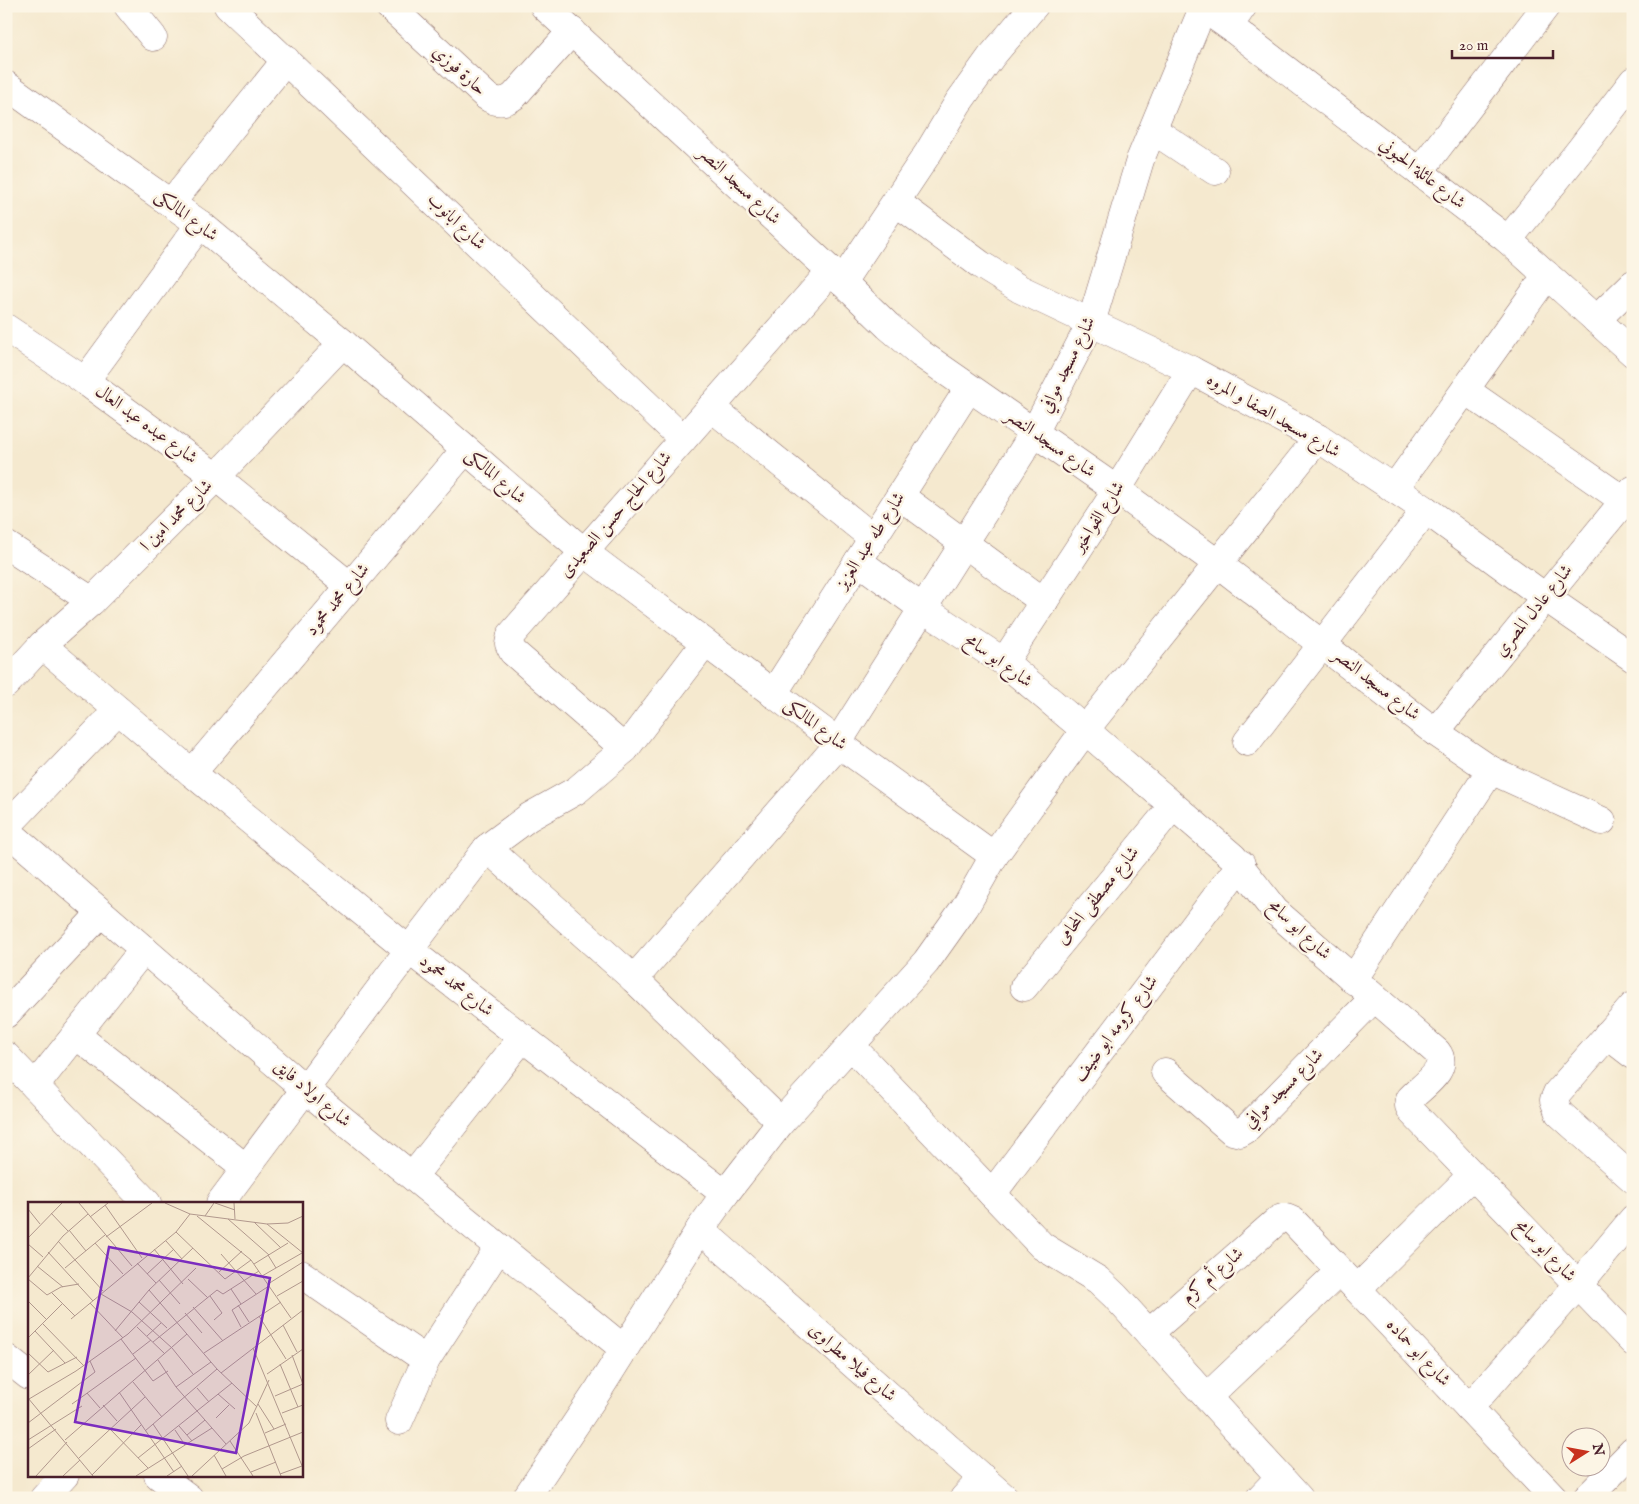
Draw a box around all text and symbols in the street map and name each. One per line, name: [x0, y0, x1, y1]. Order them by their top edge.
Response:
scale bar: [1452, 28, 1553, 60]
text: 20 m: [1459, 36, 1489, 55]
street label: حارة فوزي: [426, 41, 491, 103]
street label: شارع عائلة الحبوني: [1373, 133, 1470, 216]
street label: شارع مسجد النصر: [690, 140, 785, 232]
street label: شارع المالكى: [149, 185, 222, 249]
street label: شارع ابانوب: [420, 188, 490, 257]
street label: شارع مسجد موافي: [1035, 313, 1103, 418]
street label: شارع مسجد الصفا و المروه: [1201, 368, 1344, 465]
street label: شارع عبده عبد العال: [89, 380, 202, 472]
street label: شارع مسجد النصر: [998, 403, 1100, 485]
street label: شارع المالكى: [458, 444, 530, 511]
street label: شارع الحاج حسن الصعيدى: [555, 447, 680, 585]
street label: شارع محمد امين ا: [136, 475, 219, 558]
street label: شارع الفواخير: [1066, 477, 1132, 560]
street label: شارع طه عبد العزيز: [830, 488, 913, 597]
street label: شارع محمد محمود: [301, 559, 377, 642]
street label: شارع عادل المصري: [1490, 560, 1580, 663]
street label: شارع ابو سامح: [958, 628, 1037, 696]
street label: شارع مسجد النصر: [1325, 642, 1424, 728]
street label: شارع المالكى: [778, 694, 851, 758]
street label: شارع مصطفى المحامى: [1051, 842, 1146, 951]
street label: شارع ابو سامح: [1260, 895, 1336, 968]
street label: شارع محمد محمود: [413, 950, 498, 1024]
street label: شارع كرومه ابو ضيف: [1068, 971, 1165, 1088]
street label: شارع مسجد موافي: [1239, 1044, 1330, 1135]
street label: شارع اولاد فايق: [267, 1055, 355, 1134]
inset map: [28, 1202, 302, 1476]
street label: شارع ابو سامح: [1507, 1215, 1581, 1289]
street label: شارع أم كرم: [1175, 1241, 1251, 1311]
street label: شارع ابو حماده: [1379, 1314, 1455, 1393]
street label: شارع فيلا مطراوى: [802, 1318, 901, 1409]
north arrow: [1562, 1426, 1612, 1476]
text: N: [1588, 1441, 1608, 1457]

